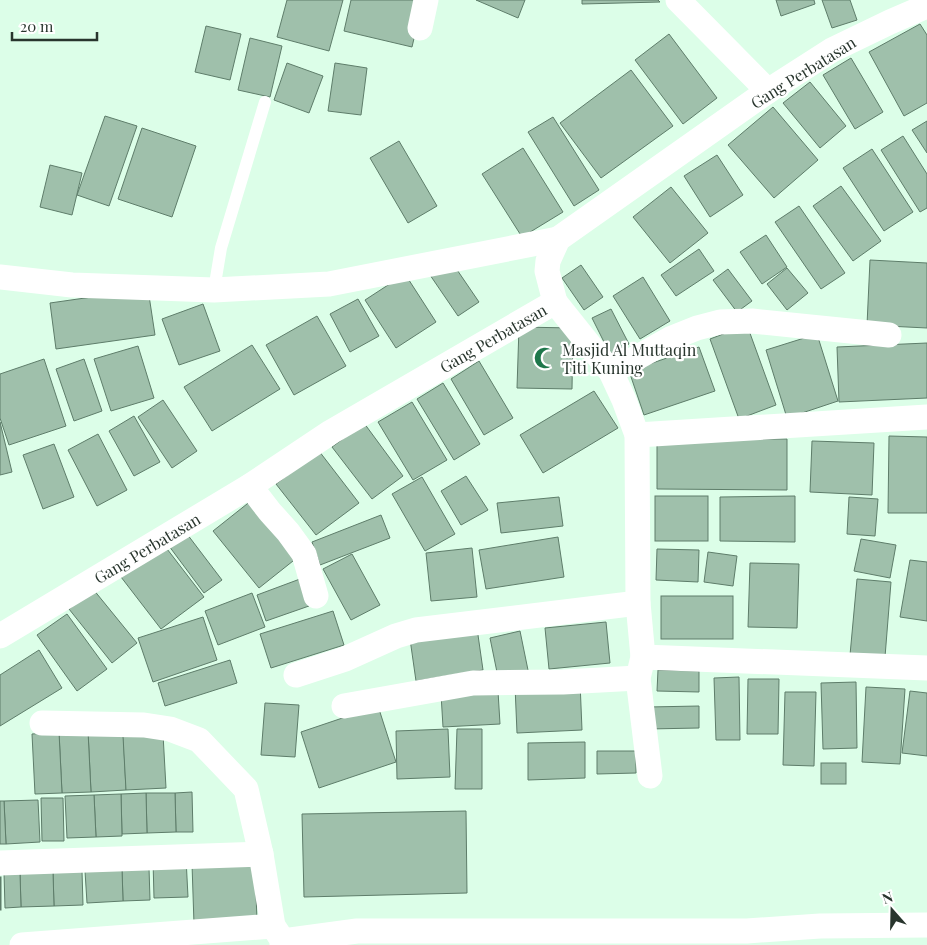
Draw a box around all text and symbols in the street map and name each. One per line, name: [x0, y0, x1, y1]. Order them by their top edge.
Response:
scale bar: [12, 10, 98, 42]
text: 20 m: [20, 16, 54, 36]
street label: Gang Perbatasan: [746, 31, 860, 113]
street label: Gang Perbatasan: [436, 299, 551, 377]
place label: Masjid Al Muttaqin Titi Kuning: [562, 339, 697, 378]
mosque icon: Masjid Al Muttaqin Titi Kuning: [532, 345, 558, 371]
street label: Gang Perbatasan: [90, 508, 204, 588]
north arrow: [867, 885, 917, 935]
text: N: [879, 887, 895, 908]

